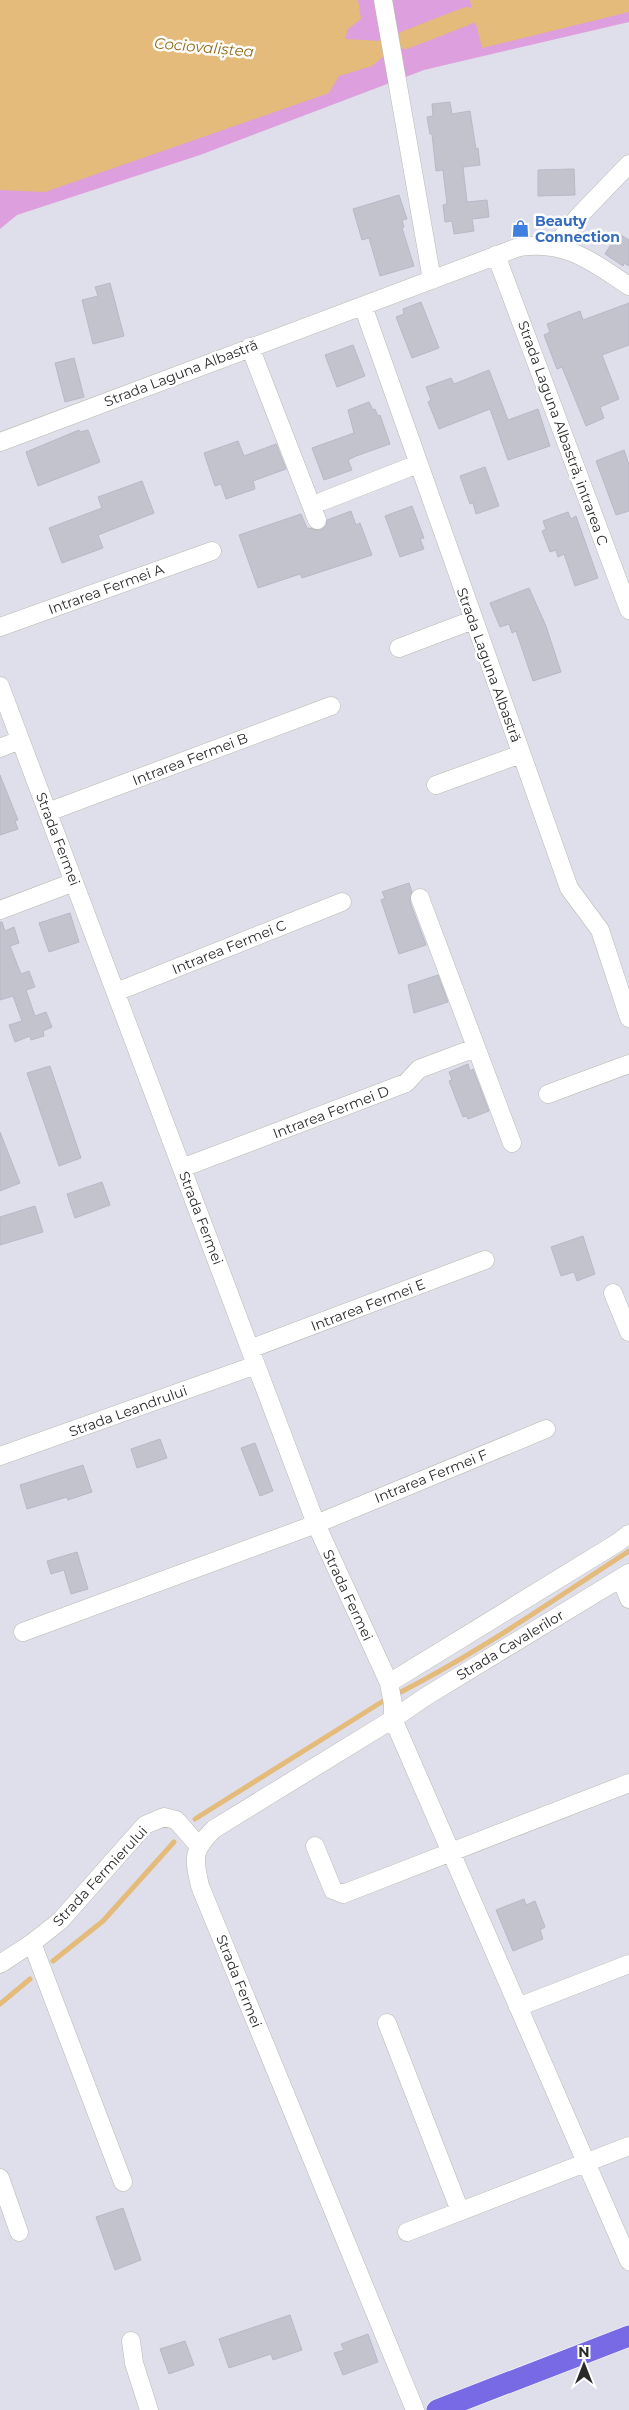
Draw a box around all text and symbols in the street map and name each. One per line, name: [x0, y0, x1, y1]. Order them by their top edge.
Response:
water label: Cociovaliștea: [153, 33, 255, 61]
place label: Beauty Connection: [535, 212, 620, 246]
shop icon: Beauty Connection: [511, 219, 531, 239]
street label: Strada Laguna Albastră, intrarea C: [514, 318, 612, 548]
street label: Strada Laguna Albastră: [102, 335, 260, 411]
street label: Intrarea Fermei A: [46, 559, 167, 618]
street label: Strada Laguna Albastră: [453, 585, 525, 745]
street label: Intrarea Fermei B: [130, 729, 250, 789]
street label: Strada Fermei: [32, 790, 84, 888]
street label: Intrarea Fermei C: [169, 916, 289, 978]
street label: Intrarea Fermei D: [270, 1082, 392, 1142]
street label: Strada Fermei: [175, 1169, 227, 1267]
street label: Intrarea Fermei E: [308, 1275, 428, 1335]
street label: Strada Leandrului: [66, 1381, 190, 1441]
street label: Intrarea Fermei F: [372, 1445, 490, 1507]
street label: Strada Fermei: [319, 1546, 377, 1644]
street label: Strada Cavalerilor: [453, 1606, 567, 1684]
street label: Strada Fermierului: [49, 1822, 151, 1930]
street label: Strada Fermei: [212, 1932, 266, 2030]
north arrow: [559, 2340, 609, 2390]
text: N: [578, 2343, 590, 2361]

